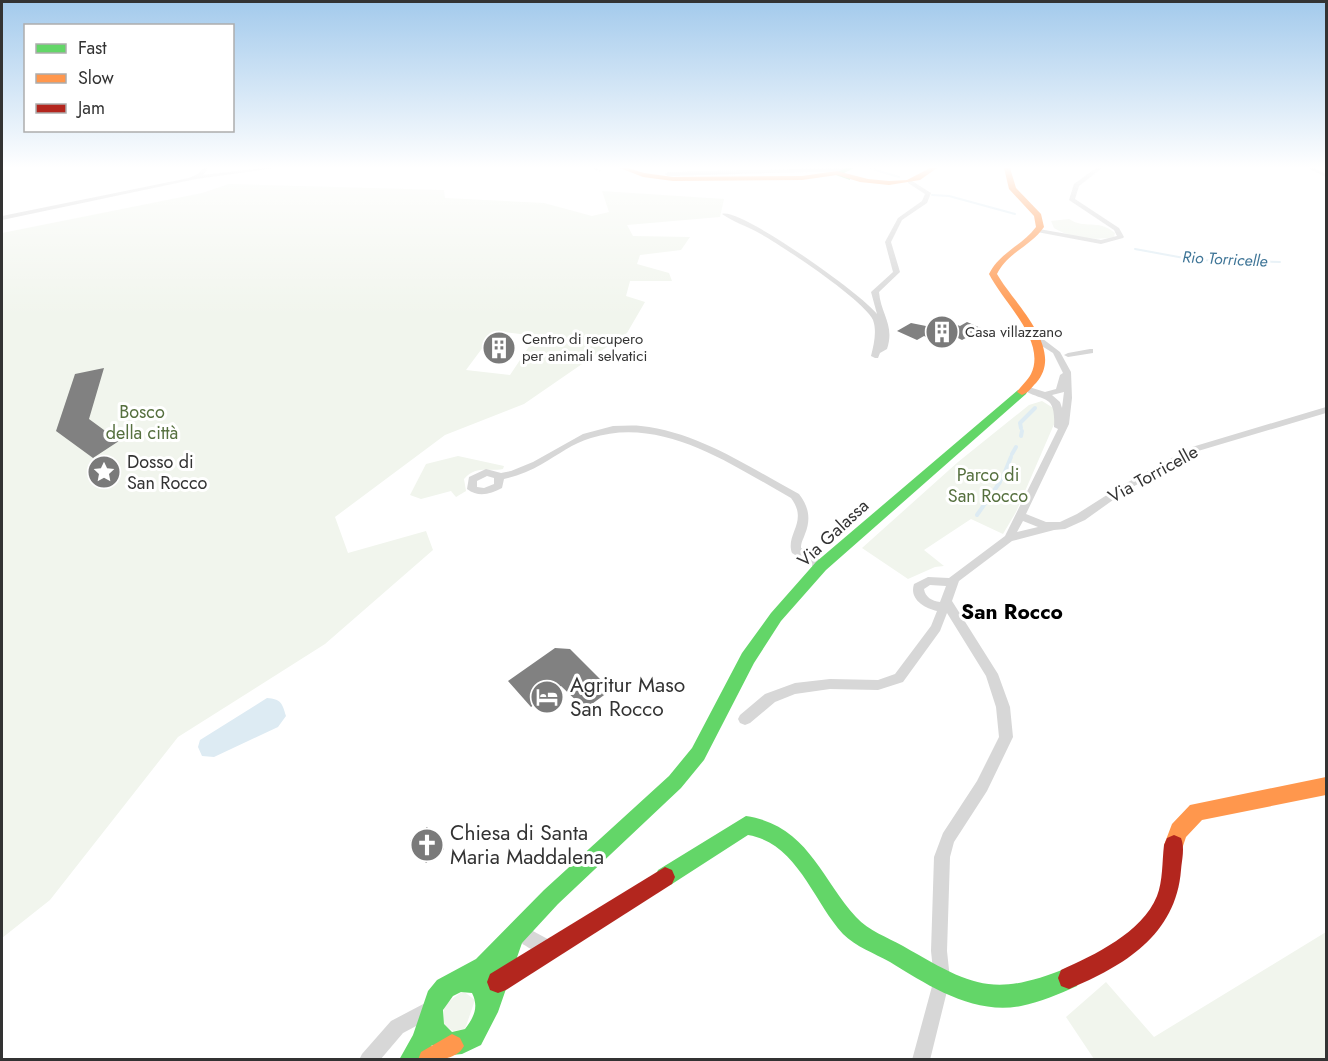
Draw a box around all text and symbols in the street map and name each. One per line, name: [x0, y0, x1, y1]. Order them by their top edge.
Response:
legend: [24, 24, 234, 132]
text: Fast: [78, 35, 107, 61]
text: Slow: [78, 65, 115, 91]
text: Jam: [76, 95, 105, 121]
water label: Rio Torricelle: [1182, 245, 1268, 273]
building icon: Casa villazzano: [924, 314, 960, 350]
place label: Casa villazzano: [965, 321, 1062, 343]
place label: Centro di recupero per animali selvatici: [522, 328, 647, 367]
building icon: Centro di recupero per animali selvatici: [481, 330, 517, 366]
park label: Bosco della città: [106, 399, 178, 446]
street label: Via Torricelle: [1103, 439, 1203, 509]
place label: Dosso di San Rocco: [127, 449, 207, 496]
place icon: Dosso di San Rocco: [86, 454, 122, 490]
park label: Parco di San Rocco: [948, 462, 1028, 509]
street label: Via Galassa: [792, 493, 874, 573]
district label: San Rocco: [961, 597, 1063, 627]
place label: Agritur Maso San Rocco: [570, 670, 685, 724]
hotel icon: Agritur Maso San Rocco: [529, 679, 565, 715]
place label: Chiesa di Santa Maria Maddalena: [450, 818, 604, 872]
church icon: Chiesa di Santa Maria Maddalena: [409, 827, 445, 863]

